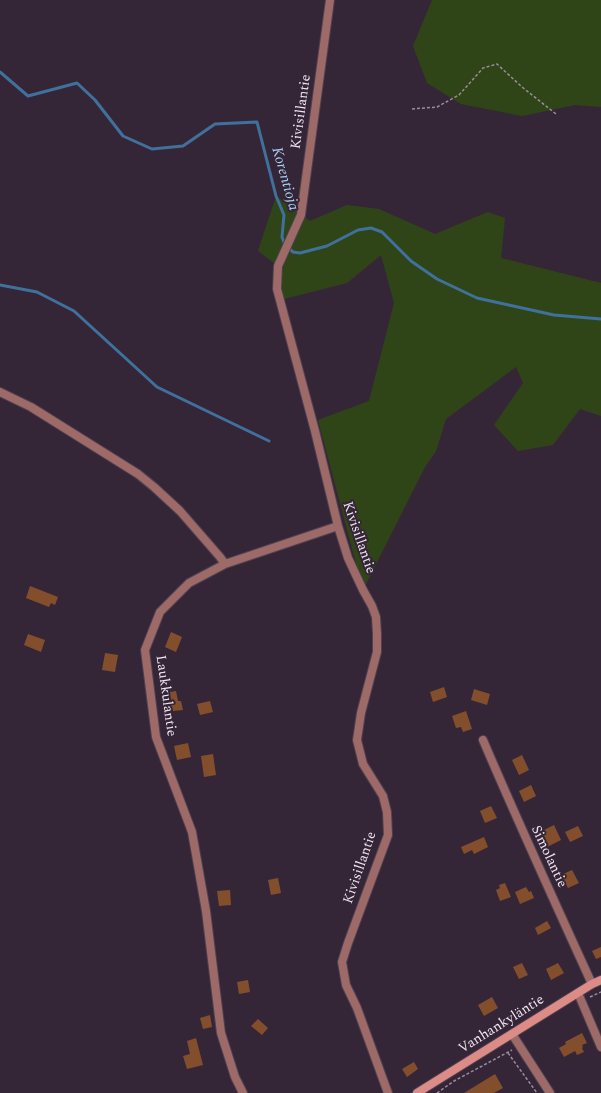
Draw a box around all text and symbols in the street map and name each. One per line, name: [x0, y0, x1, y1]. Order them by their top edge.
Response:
street label: Kivisillantie: [288, 74, 316, 150]
water label: Korentioja: [266, 145, 302, 213]
street label: Kivisillantie: [338, 500, 378, 576]
street label: Laukkulantie: [151, 654, 179, 738]
street label: Simolantie: [526, 823, 570, 891]
street label: Kivisillantie: [341, 830, 381, 906]
street label: Vanhankyläntie: [456, 992, 548, 1058]

